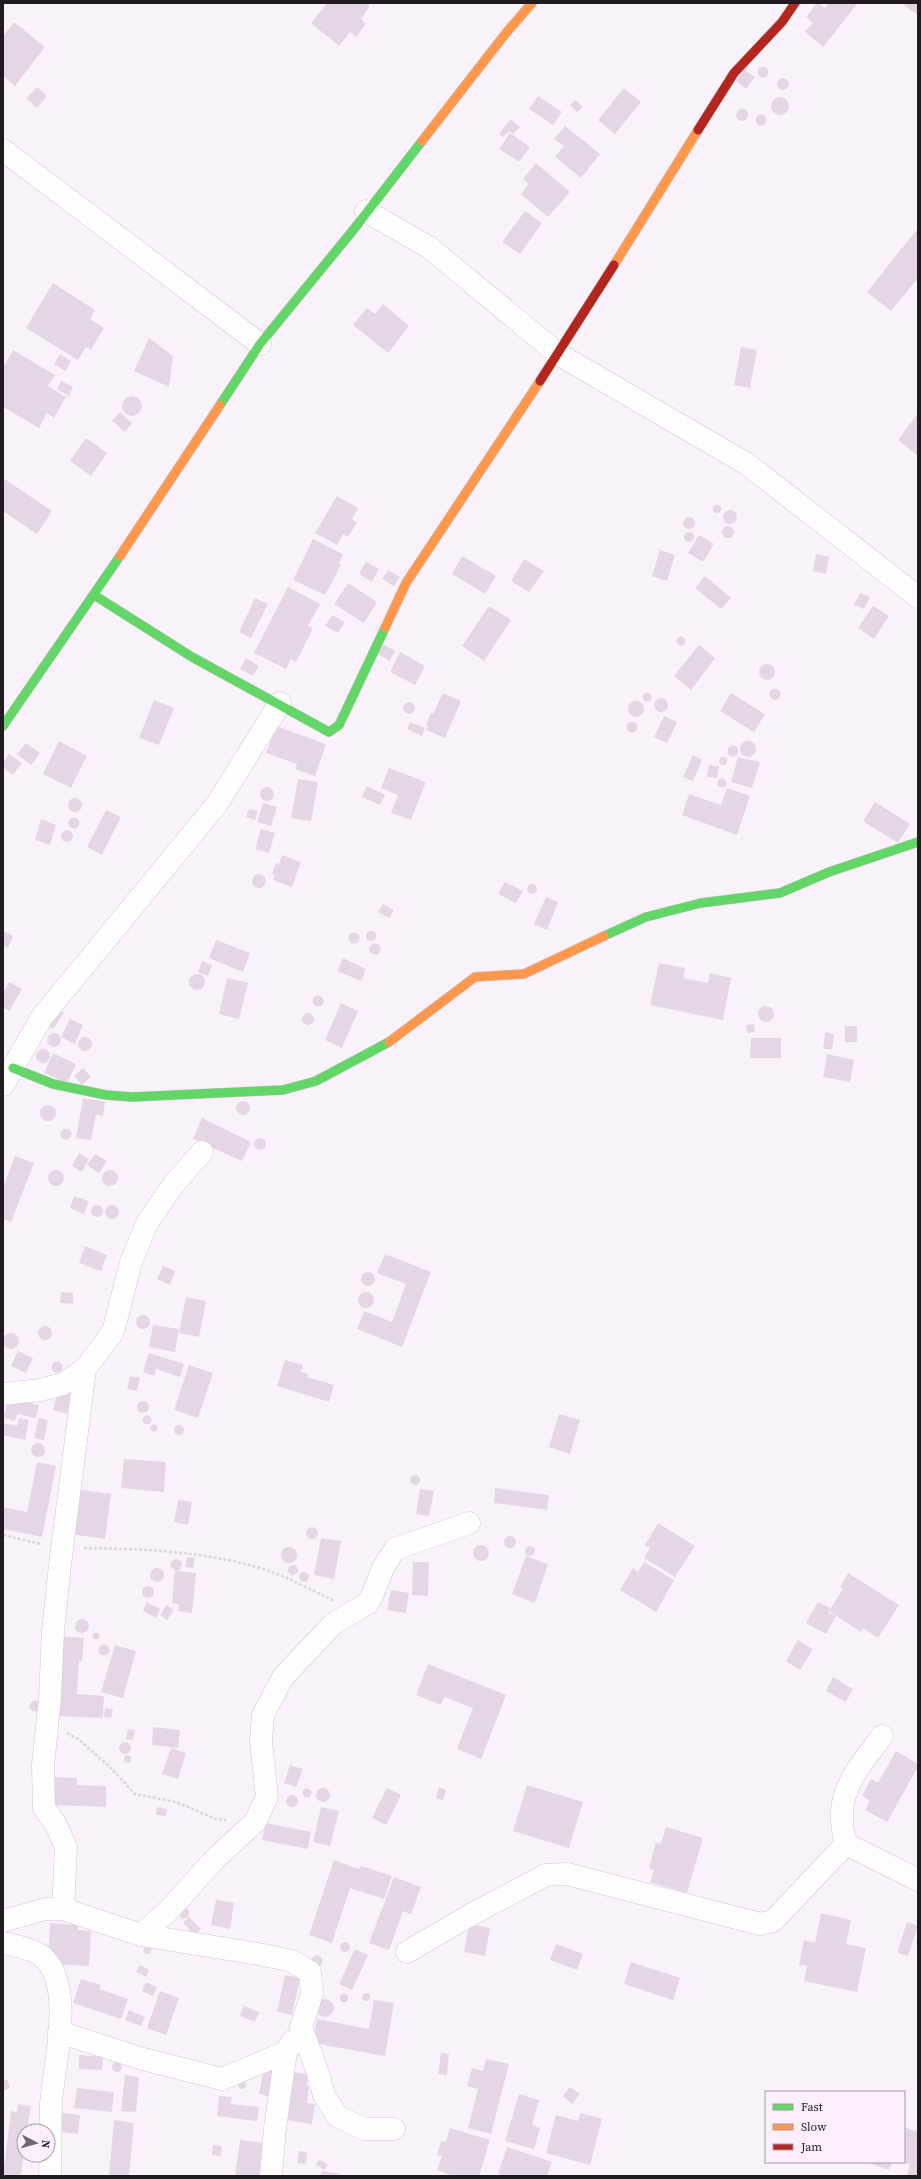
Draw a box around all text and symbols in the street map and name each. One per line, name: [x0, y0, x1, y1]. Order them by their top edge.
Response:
legend: [765, 2091, 905, 2163]
text: Fast: [801, 2099, 823, 2115]
text: Slow: [801, 2119, 827, 2135]
north arrow: [16, 2123, 56, 2163]
text: N: [38, 2139, 53, 2149]
text: Jam: [800, 2139, 822, 2155]

